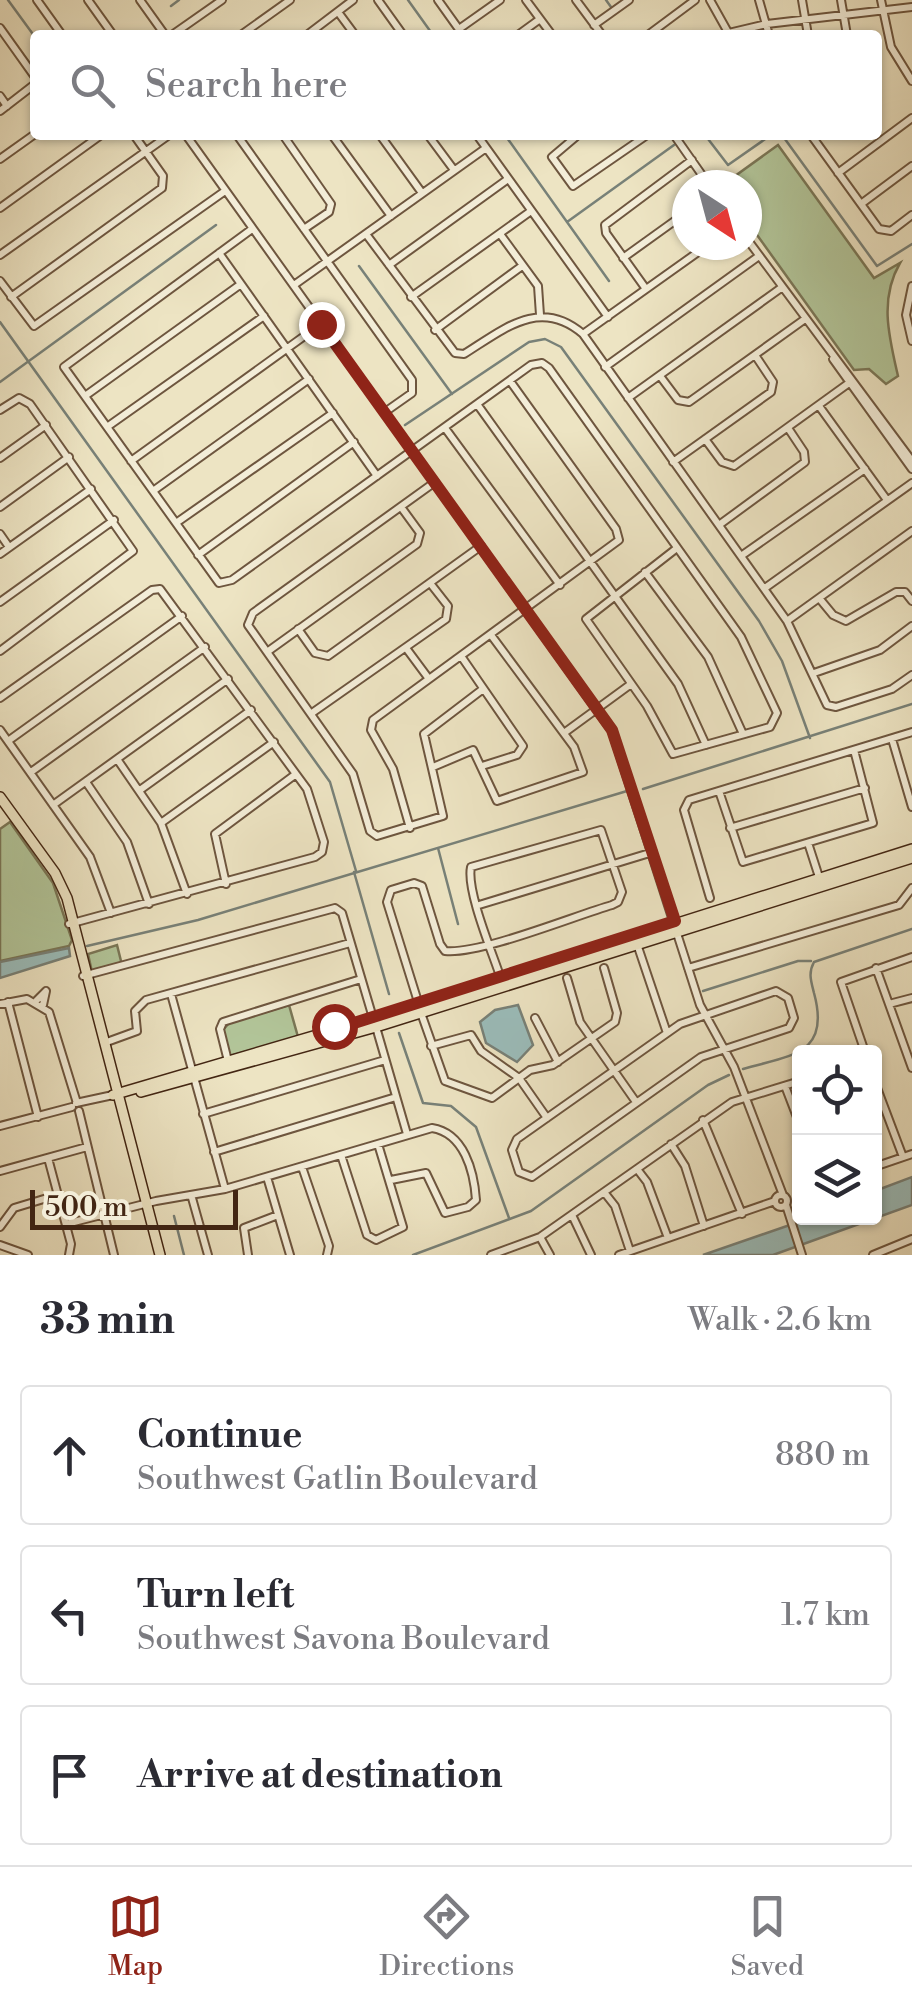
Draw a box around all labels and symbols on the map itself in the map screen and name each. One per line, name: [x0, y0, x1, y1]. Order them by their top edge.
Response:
north arrow: [672, 170, 762, 260]
route end: [299, 302, 345, 348]
route start: [312, 1004, 358, 1050]
scale bar: [30, 1185, 238, 1230]

